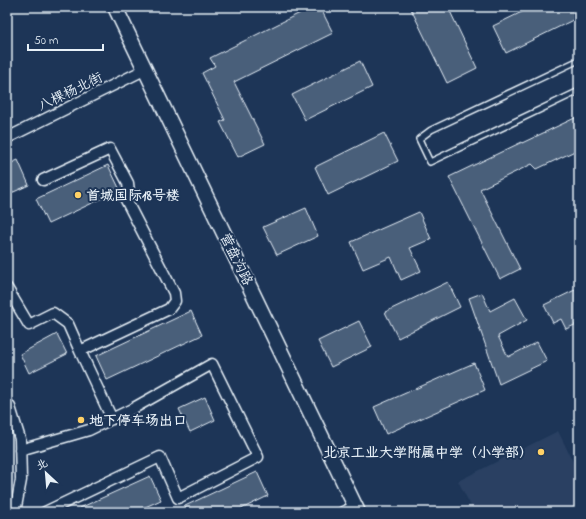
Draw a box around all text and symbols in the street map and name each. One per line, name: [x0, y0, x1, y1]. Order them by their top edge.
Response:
scale bar: [28, 26, 103, 52]
text: 50 m: [34, 32, 58, 50]
street label: 八棵杨北街: [35, 68, 107, 117]
place label: 首城国际18号楼: [86, 186, 180, 207]
marker: 首城国际18号楼: [73, 190, 83, 200]
street label: 营盘沟路: [214, 230, 257, 289]
place label: 地下停车场出口: [89, 411, 187, 432]
marker: 地下停车场出口: [76, 415, 86, 425]
place label: 北京工业大学附属中学（小学部）: [323, 443, 533, 464]
marker: 北京工业大学附属中学（小学部）: [536, 447, 546, 457]
north arrow: [26, 453, 66, 493]
text: 北: [34, 455, 51, 475]

